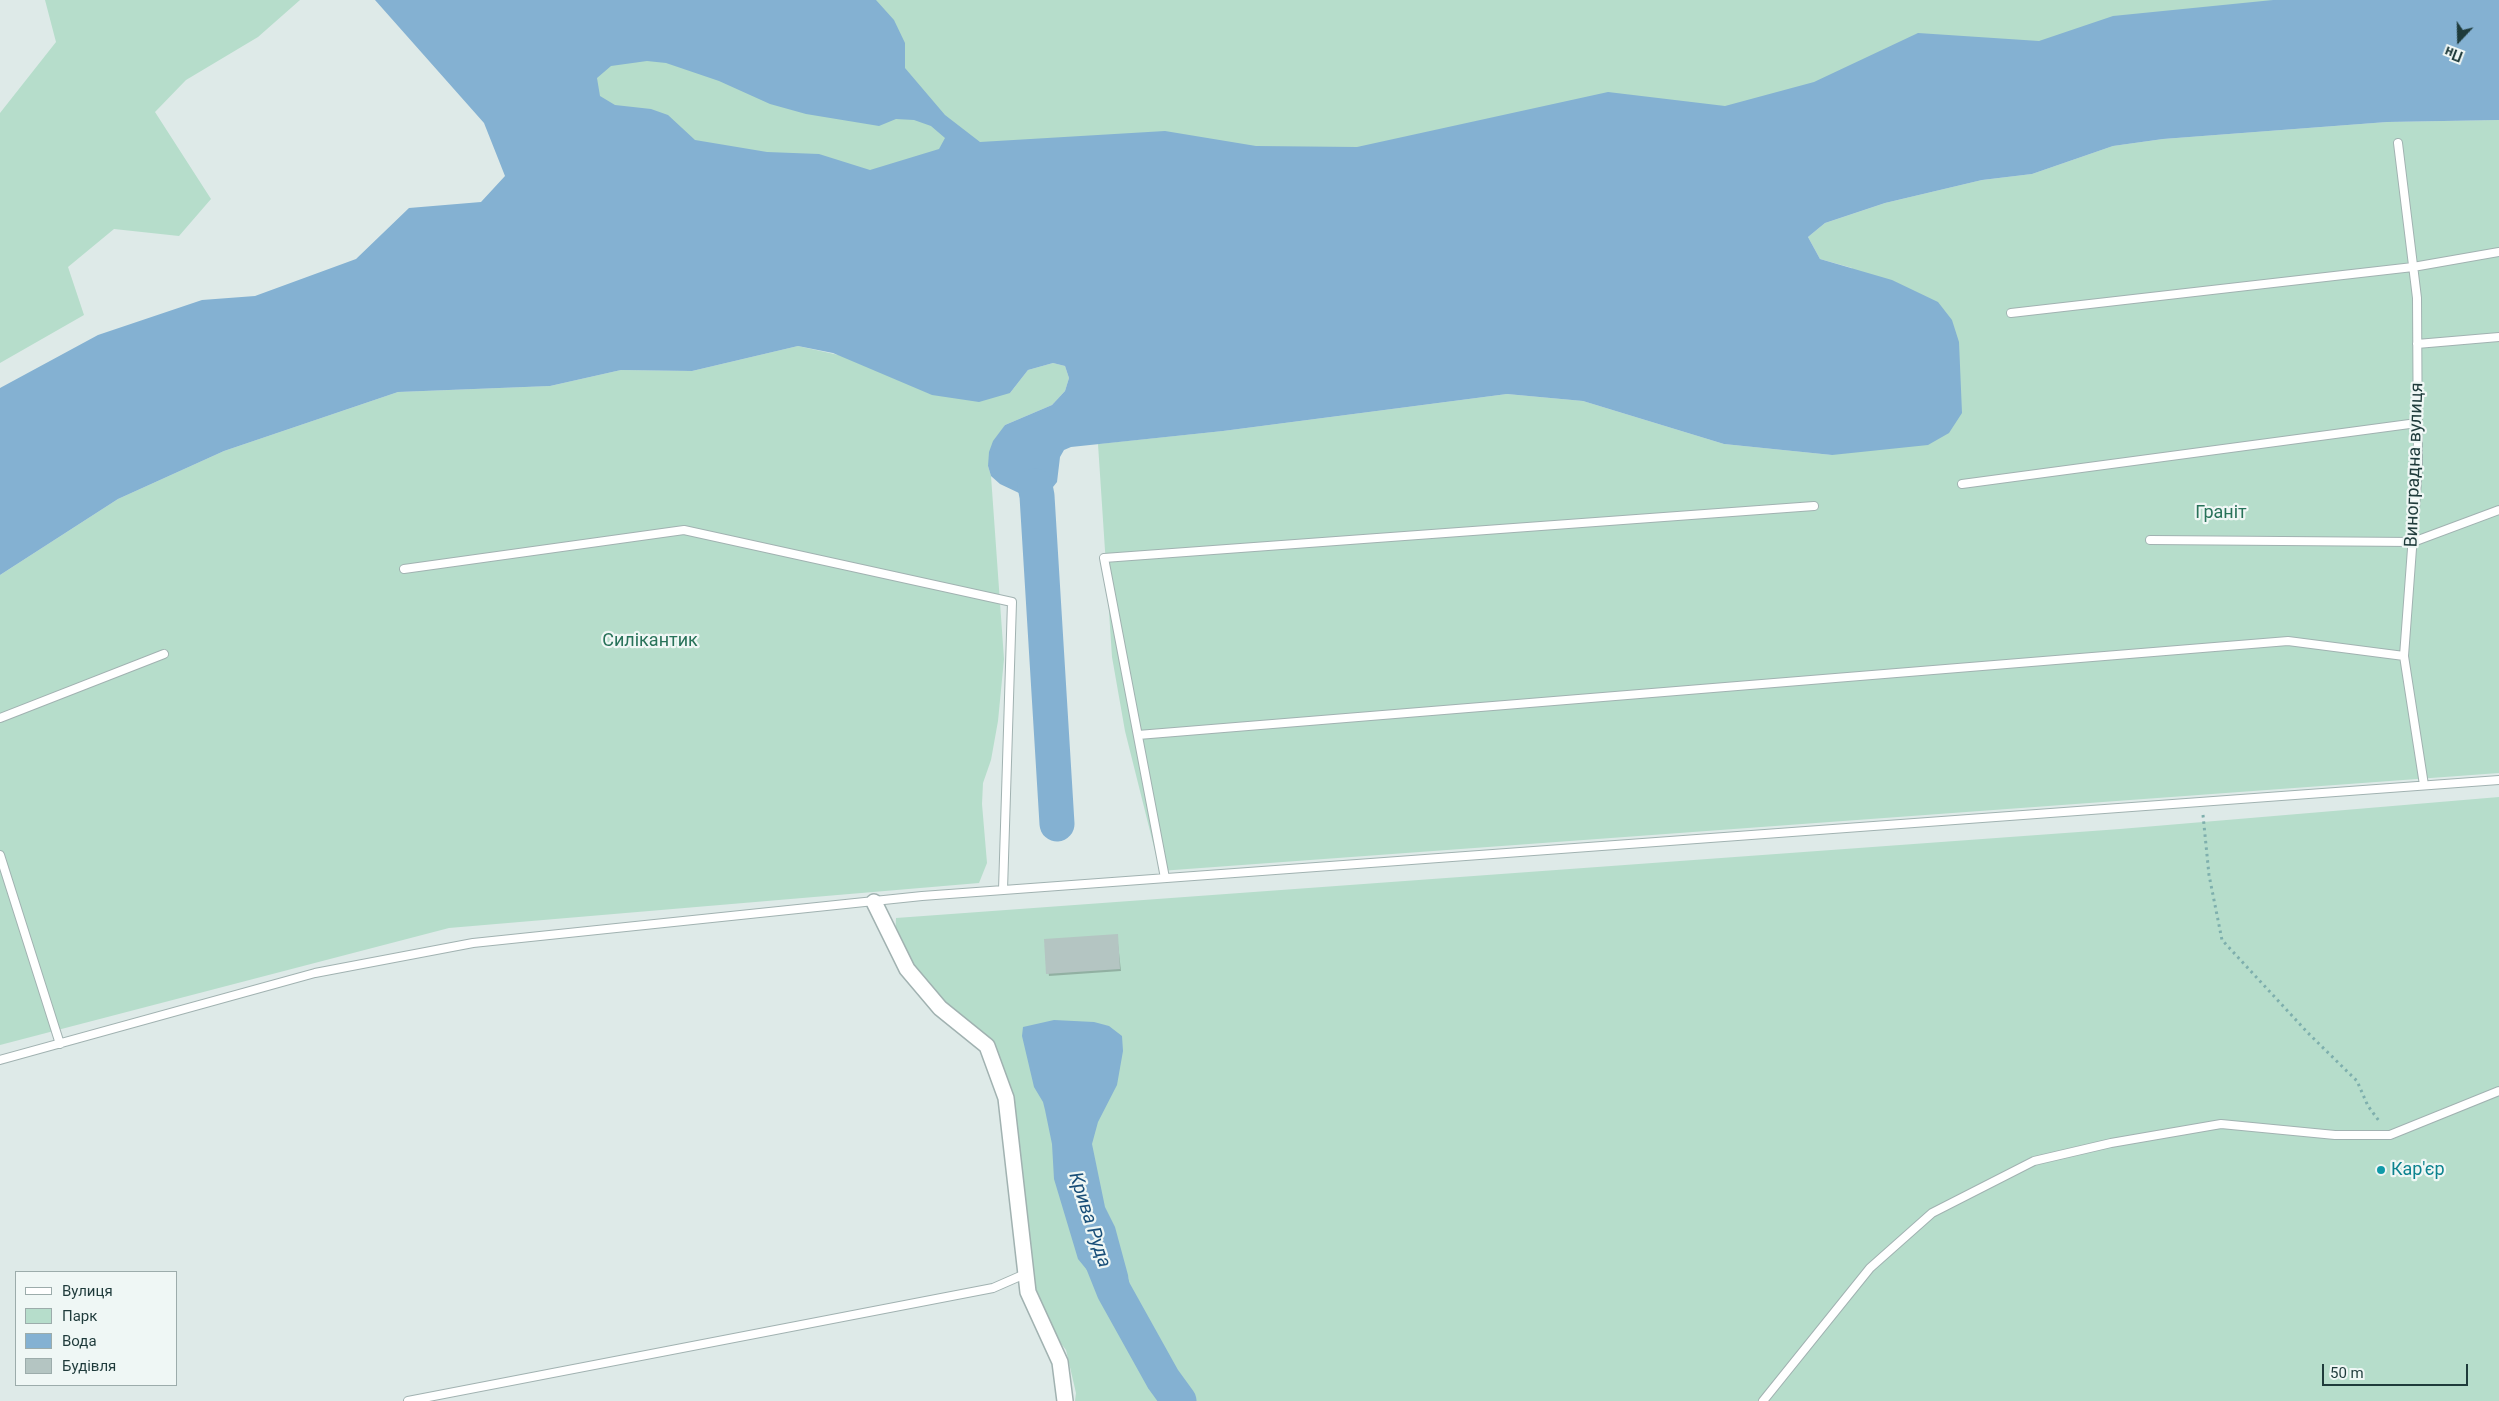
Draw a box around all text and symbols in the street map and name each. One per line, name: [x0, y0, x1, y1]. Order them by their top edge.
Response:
north arrow: [2434, 15, 2484, 65]
text: Пн: [2442, 43, 2465, 65]
street label: Виноградна вулиця: [2401, 382, 2429, 548]
park label: Граніт: [2195, 502, 2247, 524]
park label: Силікантик: [602, 630, 698, 652]
place label: Кар'єр: [2391, 1159, 2445, 1181]
marker: Кар'єр: [2375, 1164, 2387, 1176]
water label: Крива Руда: [1063, 1169, 1115, 1271]
legend: [15, 1271, 178, 1386]
text: Вулиця: [62, 1282, 113, 1300]
text: Парк: [62, 1307, 97, 1325]
text: Вода: [62, 1332, 97, 1350]
scale bar: [2324, 1354, 2470, 1386]
text: Будівля: [62, 1357, 116, 1375]
text: 50 m: [2330, 1364, 2364, 1382]

